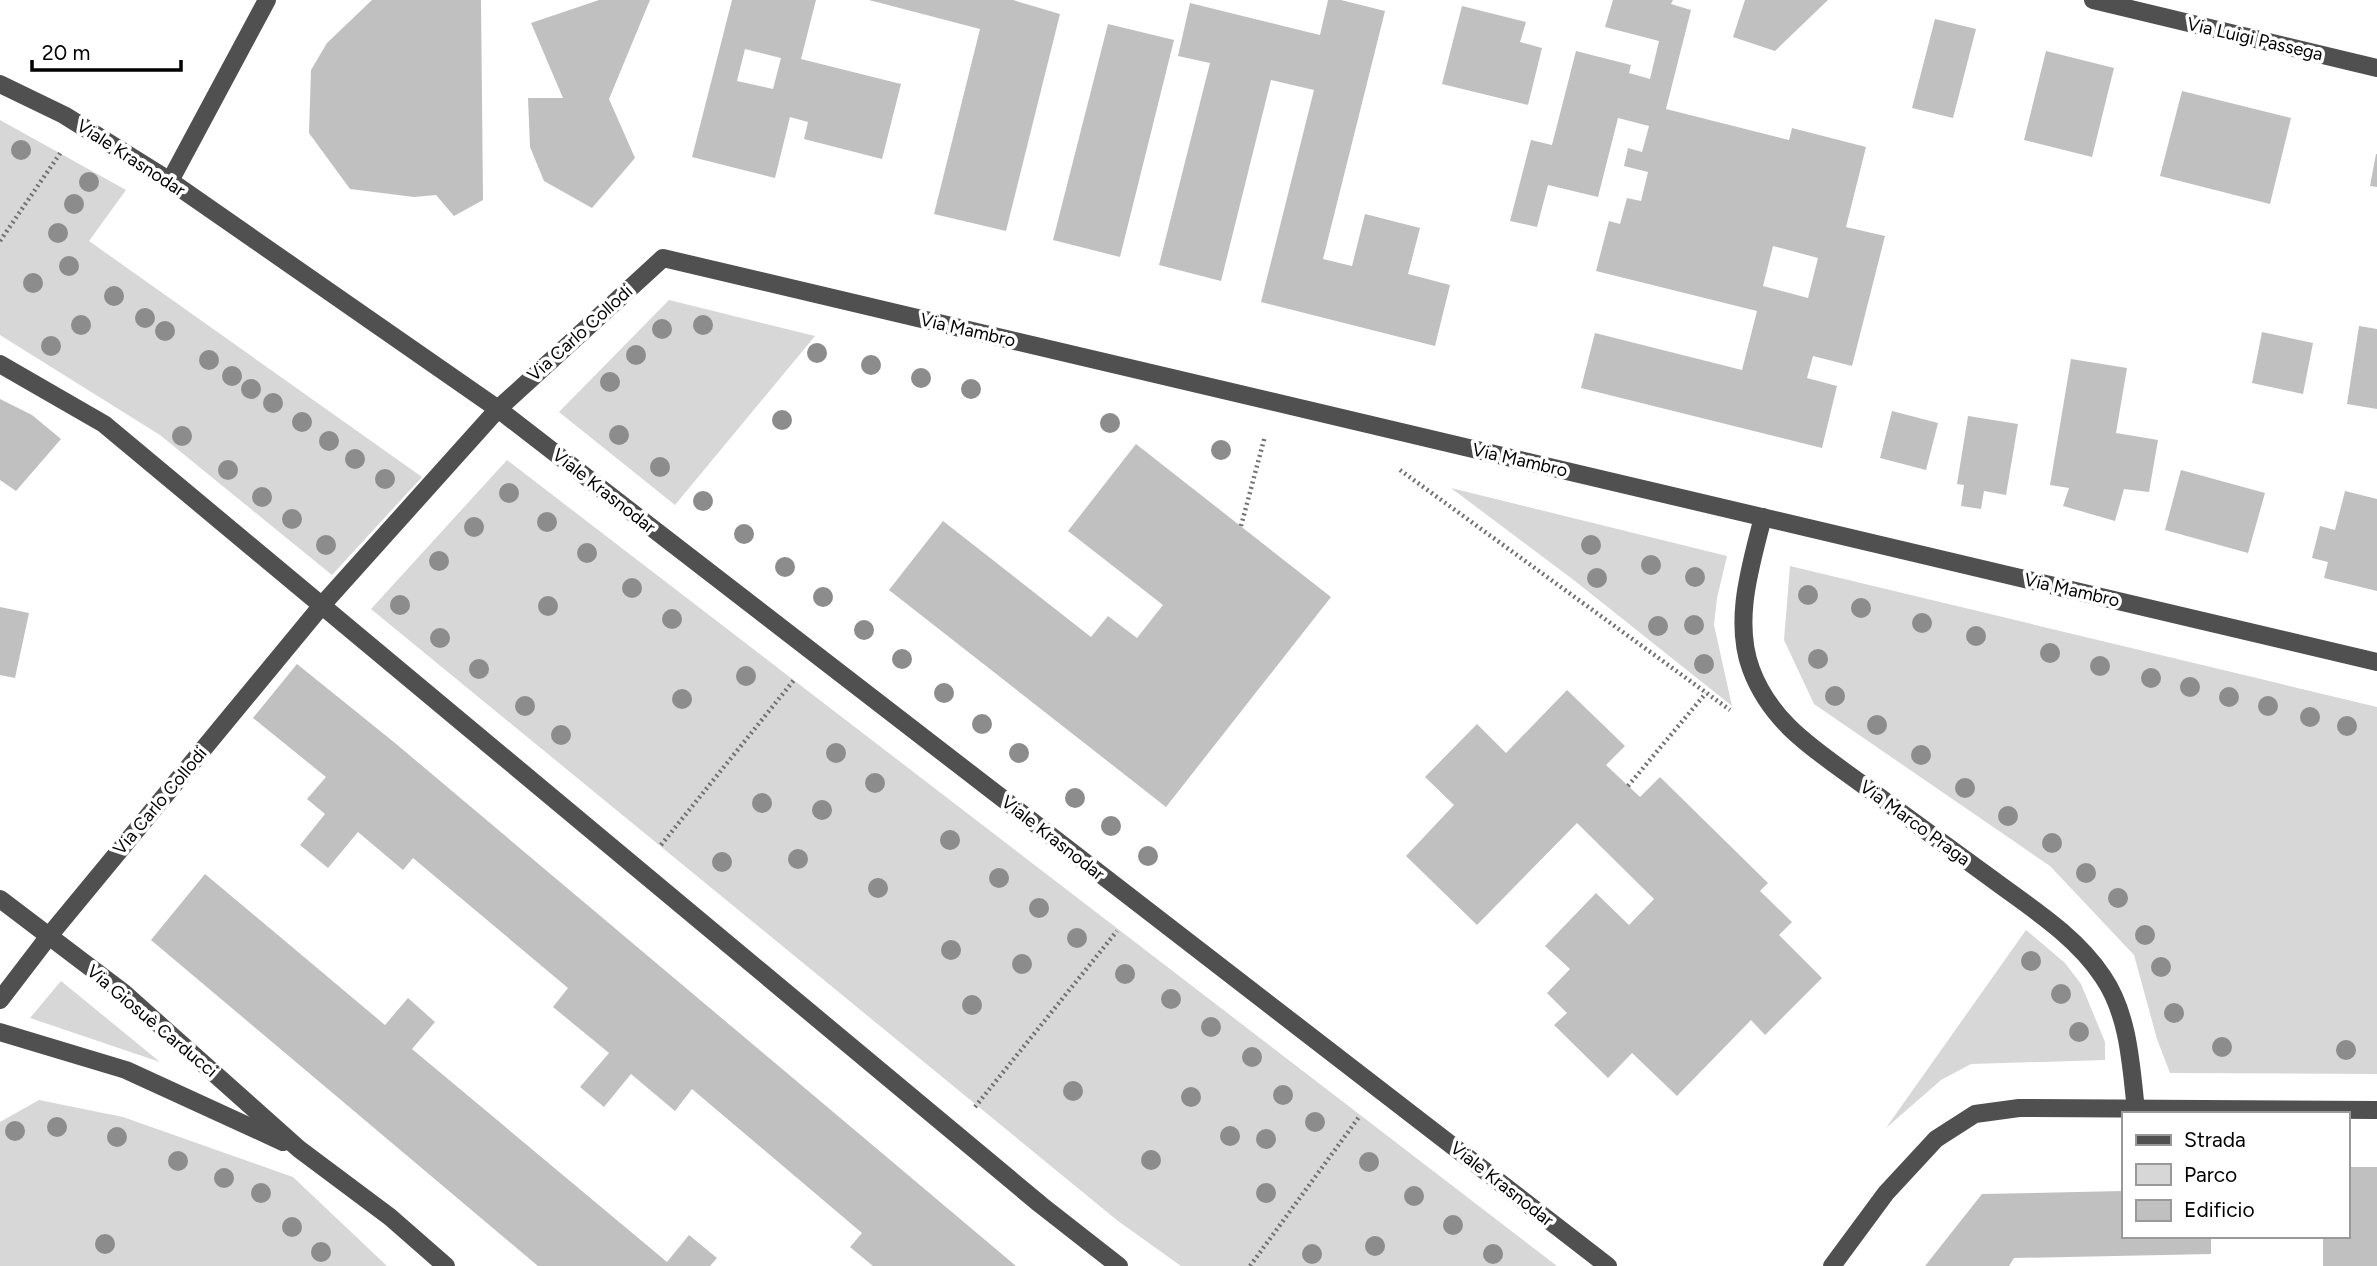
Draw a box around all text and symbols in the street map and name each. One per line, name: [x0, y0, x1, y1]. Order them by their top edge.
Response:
street label: Via Luigi Passega: [2185, 13, 2325, 65]
scale bar: [32, 28, 180, 72]
text: 20 m: [42, 40, 90, 65]
street label: Viale Krasnodar: [73, 115, 189, 201]
street label: Via Carlo Collodi: [523, 280, 637, 386]
street label: Via Mambro: [918, 308, 1018, 352]
street label: Via Mambro: [1470, 438, 1570, 482]
street label: Viale Krasnodar: [548, 444, 660, 538]
street label: Via Mambro: [2022, 568, 2122, 612]
street label: Via Carlo Collodi: [109, 743, 211, 859]
street label: Via Marco Praga: [1856, 776, 1974, 870]
street label: Viale Krasnodar: [997, 791, 1109, 885]
street label: Via Giosuè Carducci: [82, 960, 222, 1082]
legend: [2122, 1112, 2349, 1238]
text: Strada: [2184, 1127, 2246, 1152]
street label: Viale Krasnodar: [1446, 1137, 1558, 1231]
text: Parco: [2184, 1162, 2237, 1187]
text: Edificio: [2184, 1197, 2255, 1222]

